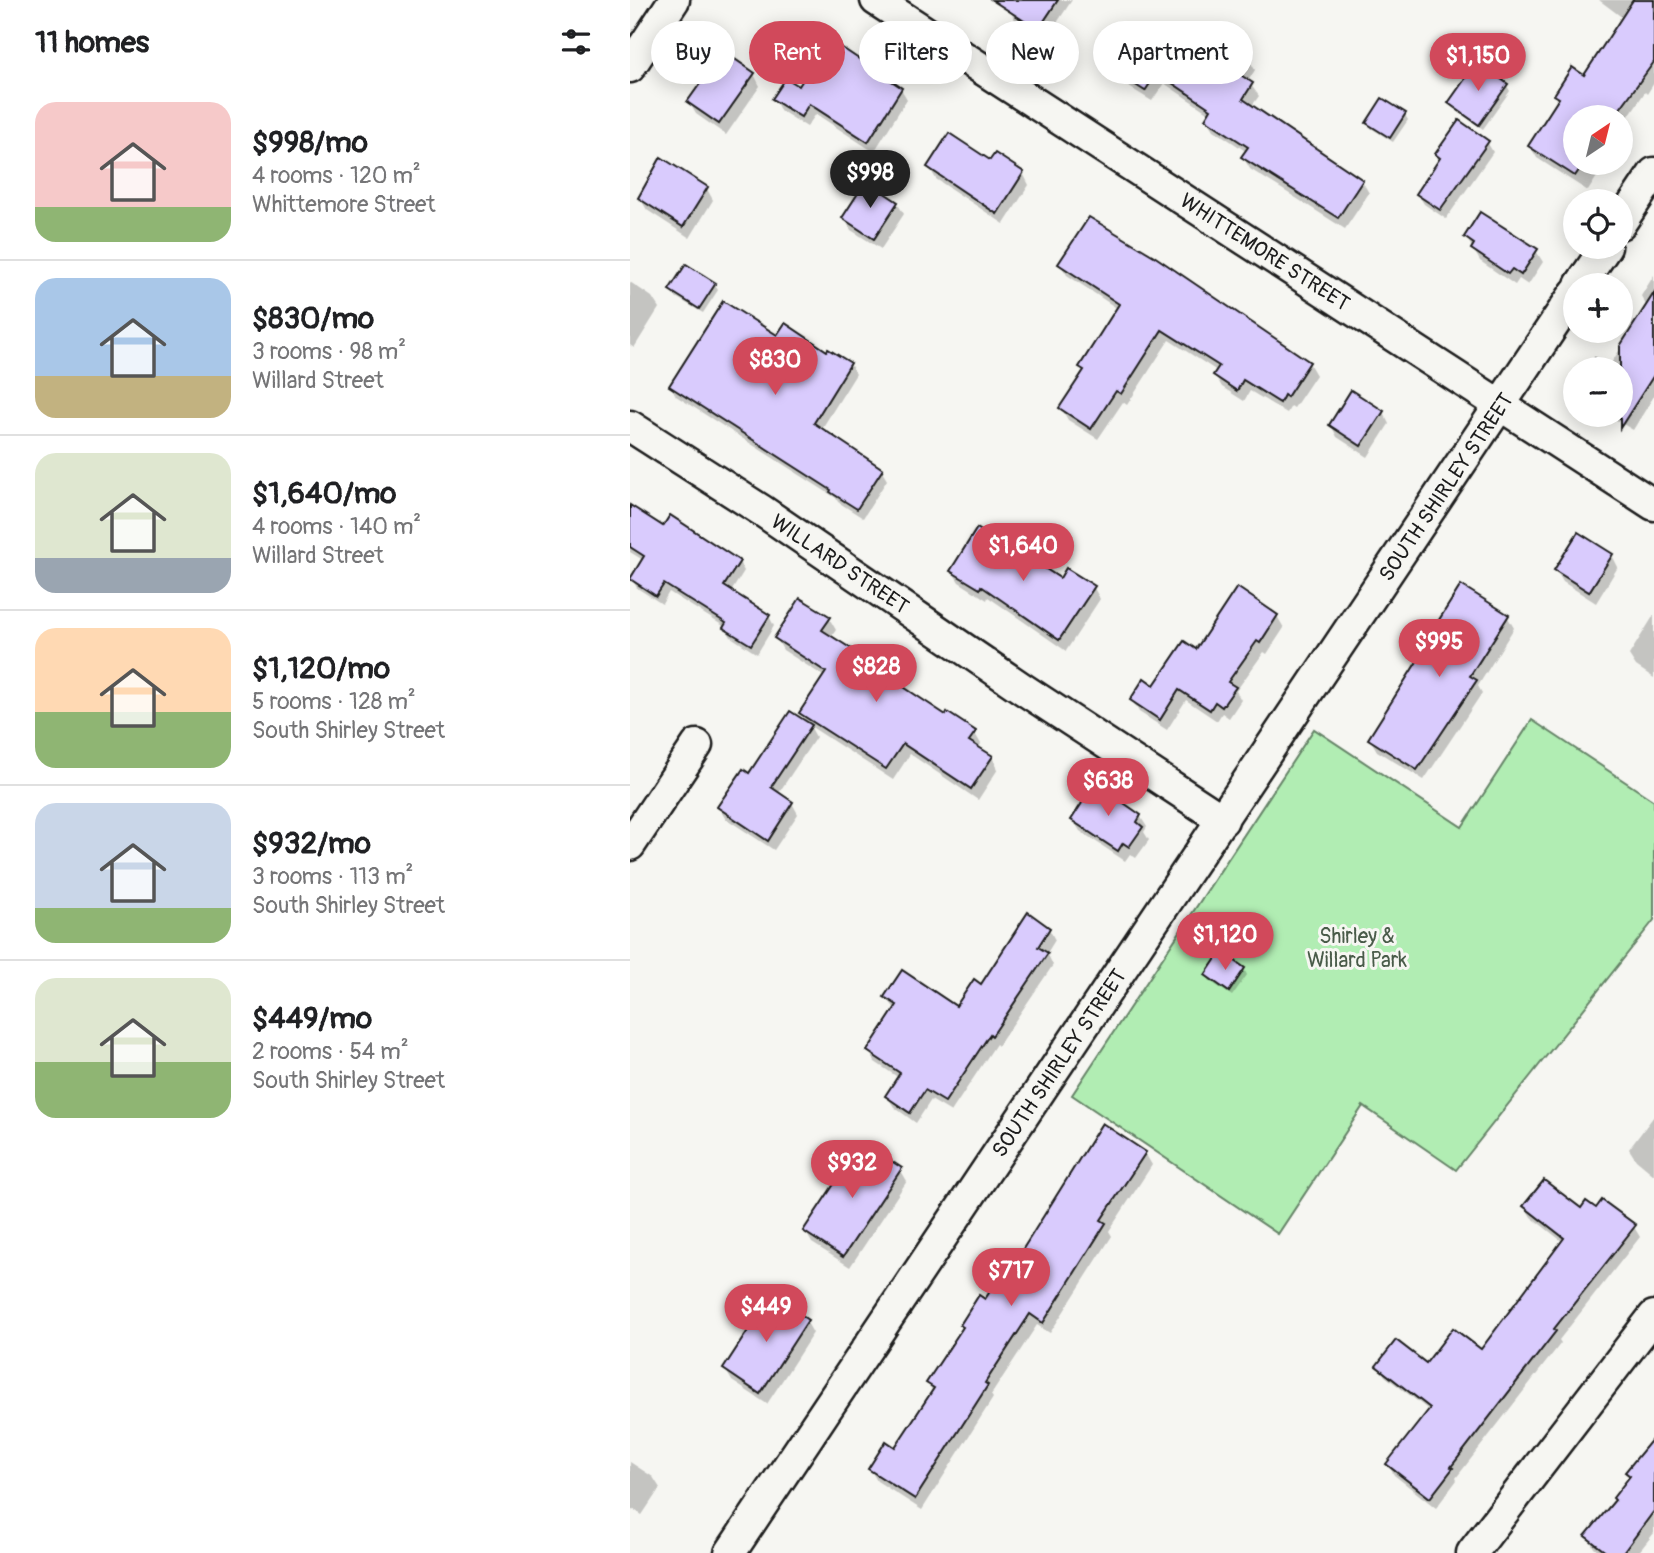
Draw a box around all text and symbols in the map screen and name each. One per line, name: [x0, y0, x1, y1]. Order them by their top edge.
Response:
chip: Buy: [651, 21, 735, 84]
chip: Rent: [749, 21, 845, 84]
chip: Filters: [859, 21, 972, 84]
chip: New: [986, 21, 1079, 84]
chip: Apartment: [1093, 21, 1253, 84]
icon: filters: [557, 23, 595, 61]
text: 11 homes: [35, 24, 149, 61]
pin: $1,150: [1421, 34, 1535, 93]
text: $1,150: [1446, 41, 1510, 70]
north arrow: [1563, 105, 1633, 175]
map controls: [1563, 105, 1633, 427]
text: $998/mo: [252, 124, 368, 161]
icon: home: [91, 130, 175, 214]
pin: $998: [829, 150, 911, 210]
text: $998: [846, 158, 894, 187]
text: 4 rooms · 120 m²: [252, 161, 421, 190]
street label: WHITTEMORE STREET: [1175, 187, 1355, 318]
button: locate: [1563, 189, 1633, 259]
text: Whittemore Street: [252, 190, 436, 219]
button: +: [1563, 273, 1633, 343]
text: $830/mo: [252, 300, 374, 337]
icon: home: [91, 306, 175, 390]
text: 3 rooms · 98 m²: [252, 337, 406, 366]
pin: $830: [734, 338, 816, 397]
text: $830: [749, 345, 801, 374]
button: −: [1563, 357, 1633, 427]
text: Willard Street: [252, 366, 384, 395]
street label: SOUTH SHIRLEY STREET: [1373, 388, 1520, 587]
text: $1,640/mo: [252, 475, 396, 512]
icon: home: [91, 481, 175, 565]
street label: WILLARD STREET: [766, 508, 914, 621]
text: 4 rooms · 140 m²: [252, 512, 421, 541]
pin: $1,640: [966, 524, 1080, 583]
text: $1,640: [988, 531, 1058, 560]
text: Willard Street: [252, 541, 384, 570]
pin: $995: [1398, 620, 1480, 679]
text: $995: [1415, 627, 1463, 656]
pin: $828: [835, 644, 917, 704]
text: $1,120/mo: [252, 650, 390, 687]
text: $828: [852, 652, 900, 681]
icon: home: [91, 656, 175, 740]
text: 5 rooms · 128 m²: [252, 687, 416, 716]
text: South Shirley Street: [252, 716, 445, 745]
pin: $638: [1067, 758, 1149, 818]
text: $638: [1083, 766, 1133, 795]
text: $932/mo: [252, 825, 371, 862]
icon: home: [91, 831, 175, 915]
text: 3 rooms · 113 m²: [252, 862, 413, 891]
text: South Shirley Street: [252, 891, 445, 920]
pin: $1,120: [1168, 912, 1282, 972]
text: $1,120: [1193, 920, 1257, 949]
park label: Shirley & Willard Park: [1307, 923, 1407, 974]
street label: SOUTH SHIRLEY STREET: [986, 964, 1133, 1163]
text: $449/mo: [252, 1000, 372, 1037]
icon: home: [91, 1006, 175, 1090]
text: 2 rooms · 54 m²: [252, 1037, 409, 1066]
text: South Shirley Street: [252, 1066, 445, 1095]
pin: $932: [811, 1140, 893, 1200]
text: $932: [827, 1148, 877, 1177]
pin: $717: [970, 1248, 1052, 1308]
text: $717: [988, 1256, 1034, 1285]
pin: $449: [725, 1284, 807, 1344]
text: $449: [741, 1292, 792, 1321]

